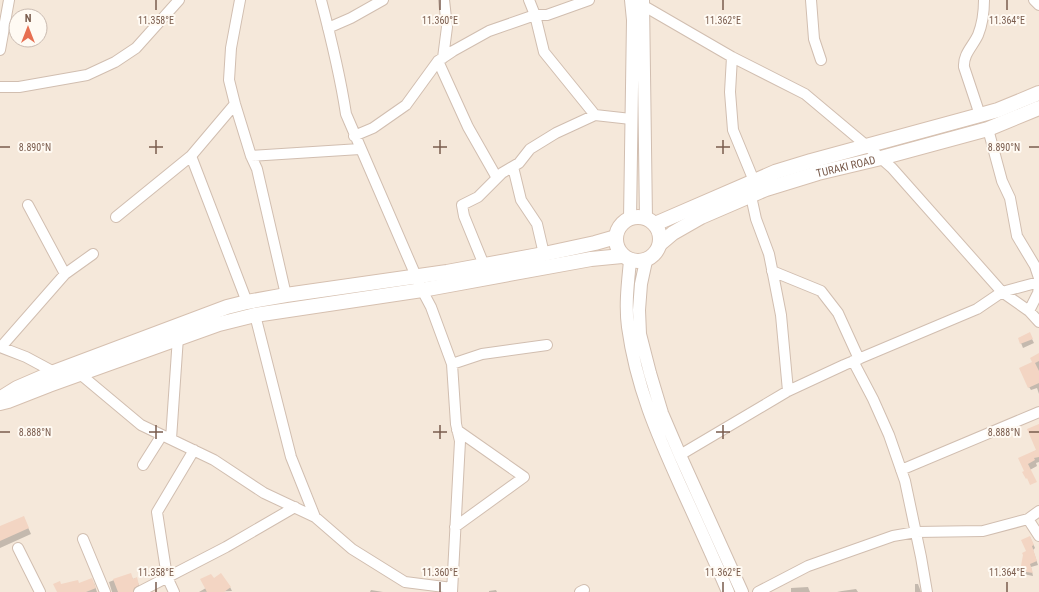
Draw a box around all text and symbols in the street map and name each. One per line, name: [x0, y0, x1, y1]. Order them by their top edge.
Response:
north arrow: [8, 8, 48, 48]
text: N: [25, 12, 32, 25]
text: 11.358°E: [138, 15, 174, 26]
text: 11.360°E: [422, 15, 458, 26]
text: 11.362°E: [705, 15, 741, 26]
text: 11.364°E: [989, 15, 1025, 26]
text: 8.890°N: [19, 142, 51, 153]
text: 8.890°N: [988, 142, 1020, 153]
street label: TURAKI ROAD: [815, 154, 877, 180]
text: 8.888°N: [19, 427, 51, 438]
text: 8.888°N: [988, 427, 1020, 438]
text: 11.358°E: [138, 567, 174, 578]
text: 11.360°E: [422, 567, 458, 578]
text: 11.362°E: [705, 567, 741, 578]
text: 11.364°E: [989, 567, 1025, 578]

